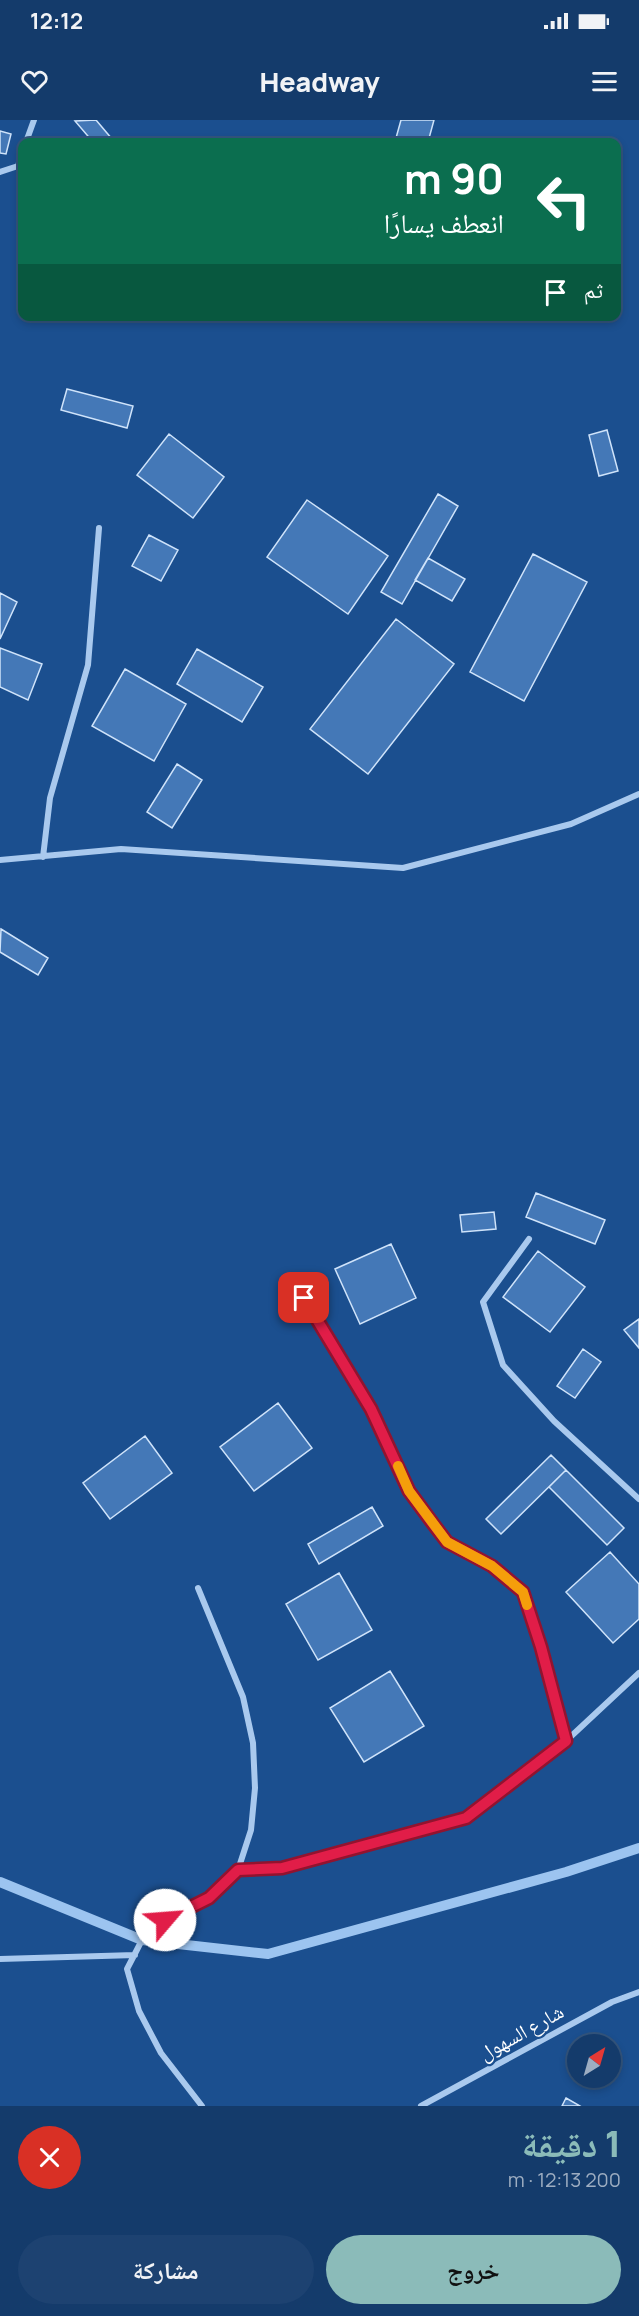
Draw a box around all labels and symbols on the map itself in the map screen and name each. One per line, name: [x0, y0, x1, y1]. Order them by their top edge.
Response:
pin: [278, 1272, 329, 1323]
position arrow: [133, 1888, 197, 1952]
street label: شارع السهول: [474, 1998, 568, 2066]
north arrow: [567, 2034, 621, 2088]

